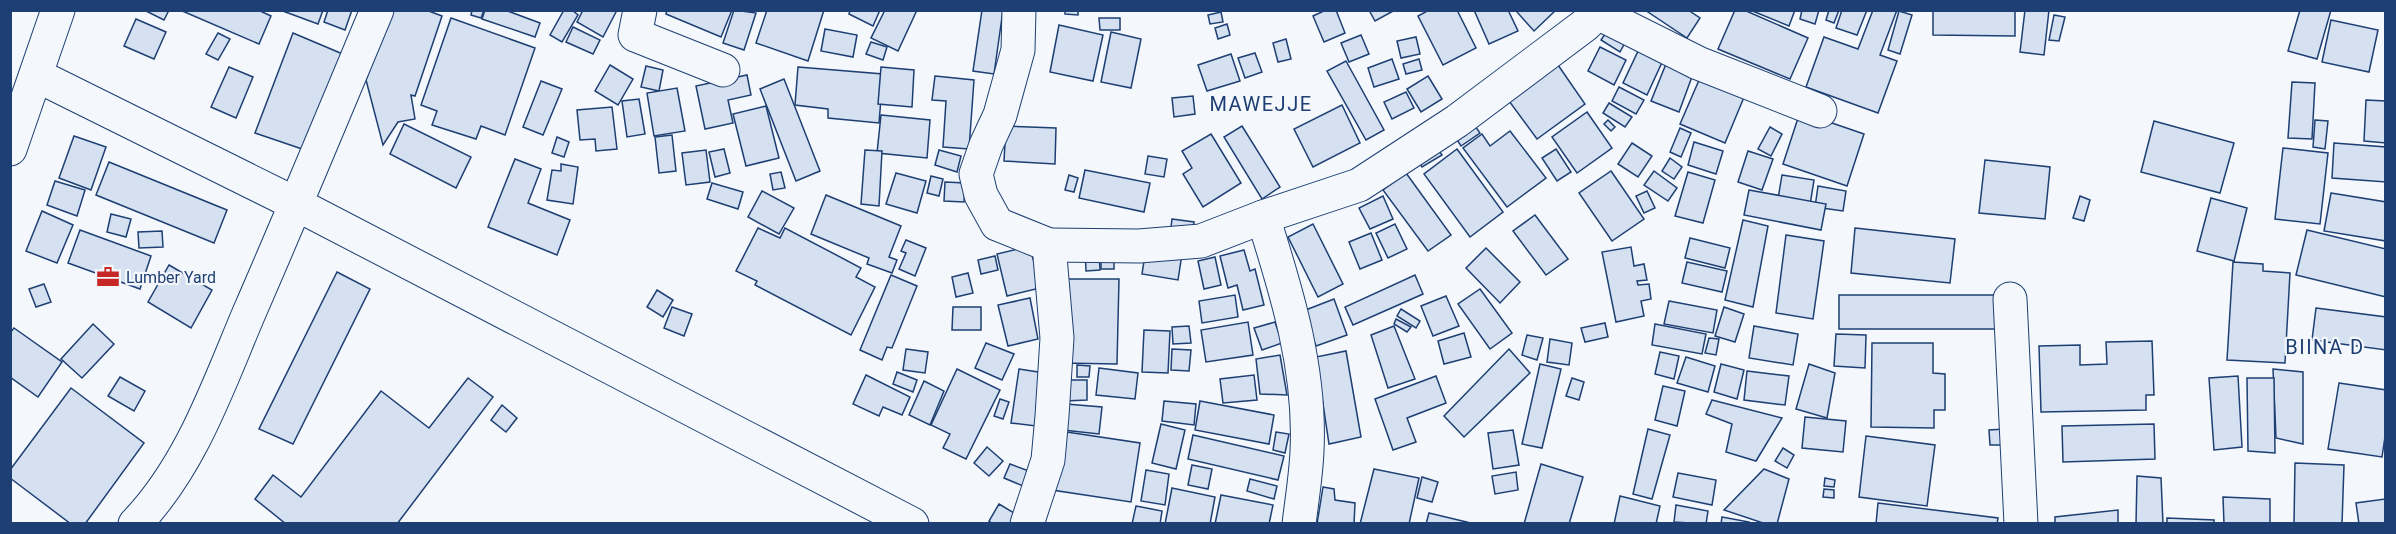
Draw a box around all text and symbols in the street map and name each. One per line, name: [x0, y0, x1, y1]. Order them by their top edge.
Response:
district label: MAWEJJE: [1209, 92, 1313, 116]
office icon: Lumber Yard: [95, 264, 121, 290]
place label: Lumber Yard: [126, 268, 216, 287]
district label: BIINA D: [2285, 335, 2365, 359]

